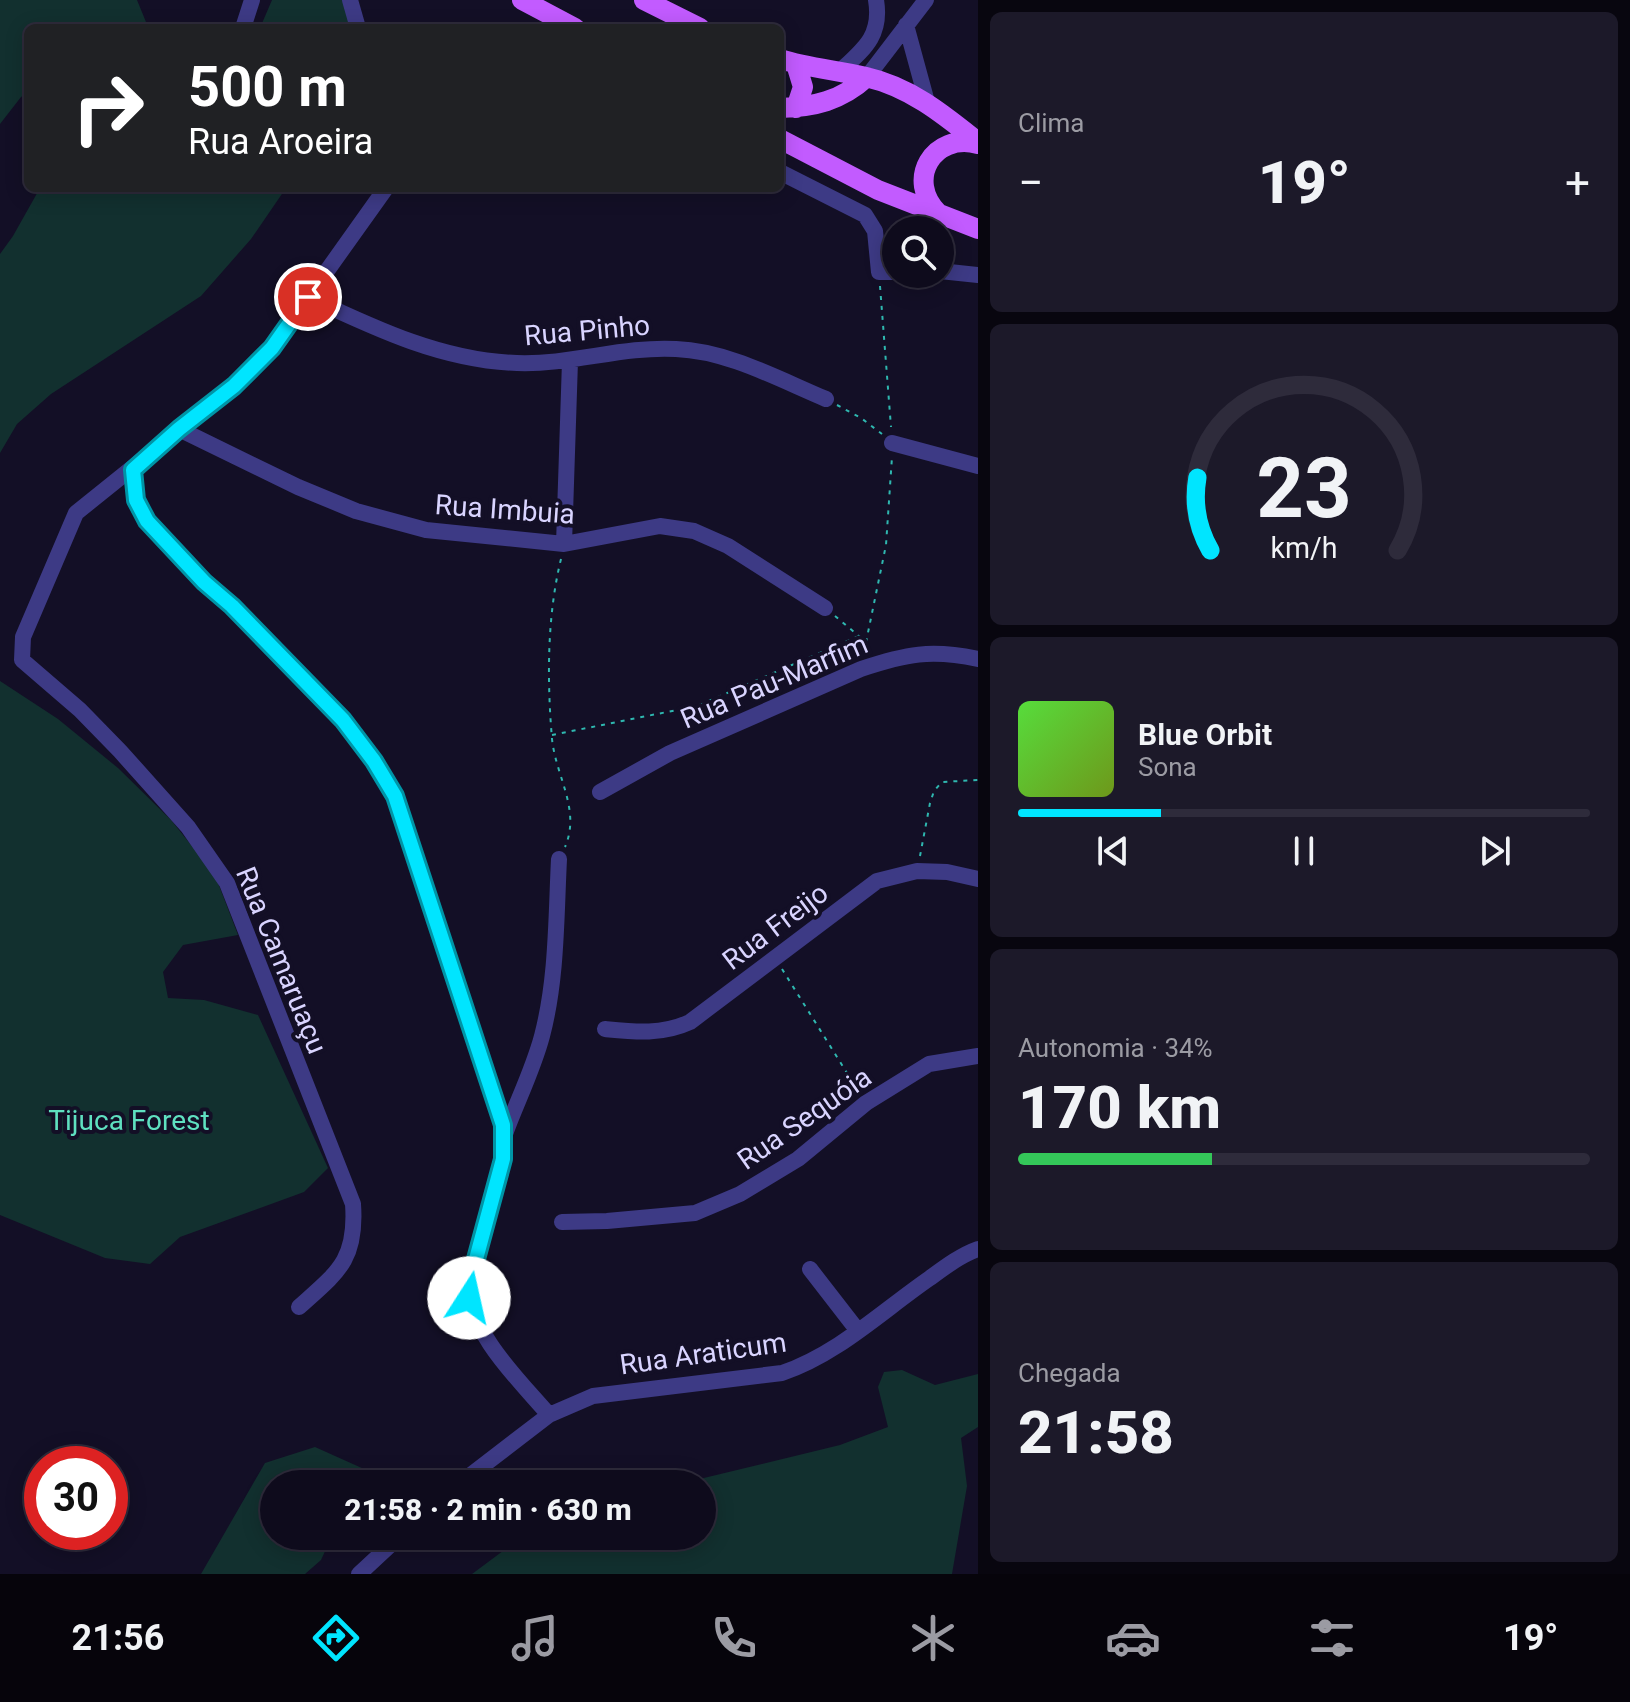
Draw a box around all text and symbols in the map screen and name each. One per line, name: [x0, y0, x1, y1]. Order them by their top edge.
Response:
text: 500 m: [188, 54, 347, 120]
icon: right: [56, 56, 160, 160]
text: Clima: [1018, 108, 1085, 138]
text: Rua Aroeira: [188, 121, 373, 163]
text: 19°: [1258, 147, 1351, 218]
text: −: [1018, 157, 1043, 209]
text: +: [1565, 157, 1590, 209]
map controls: [882, 216, 954, 288]
button: search: [882, 216, 954, 288]
pin: [274, 263, 342, 331]
icon: arrive: [286, 275, 330, 319]
street label: Rua Pinho: [523, 309, 651, 352]
text: 23: [1256, 439, 1352, 536]
street label: Rua Imbuia: [434, 488, 576, 531]
text: km/h: [1270, 531, 1338, 565]
street label: Rua Pau-Marfim: [676, 627, 873, 736]
text: Blue Orbit: [1138, 717, 1272, 752]
text: Sona: [1138, 752, 1197, 782]
icon: previous: [1091, 829, 1135, 873]
icon: pause: [1282, 829, 1326, 873]
icon: next: [1473, 829, 1517, 873]
street label: Rua Camaruaçu: [229, 862, 334, 1058]
street label: Rua Freijo: [716, 876, 835, 977]
text: Autonomia · 34%: [1018, 1033, 1213, 1063]
street label: Rua Sequóia: [731, 1060, 878, 1177]
text: 170 km: [1018, 1072, 1221, 1143]
park label: Tijuca Forest: [48, 1104, 210, 1137]
position arrow: [427, 1256, 511, 1340]
street label: Rua Araticum: [618, 1325, 789, 1382]
text: Chegada: [1018, 1358, 1121, 1388]
text: 21:58: [1018, 1397, 1174, 1468]
speed limit sign: 30: [24, 1446, 128, 1550]
text: 21:58 · 2 min · 630 m: [344, 1492, 632, 1527]
icon: directions: [308, 1610, 364, 1666]
icon: music: [507, 1610, 563, 1666]
icon: phone: [706, 1610, 762, 1666]
icon: climate: [905, 1610, 961, 1666]
icon: car: [1105, 1610, 1161, 1666]
icon: filters: [1304, 1610, 1360, 1666]
text: 21:56: [72, 1617, 164, 1659]
text: 19°: [1503, 1617, 1558, 1659]

